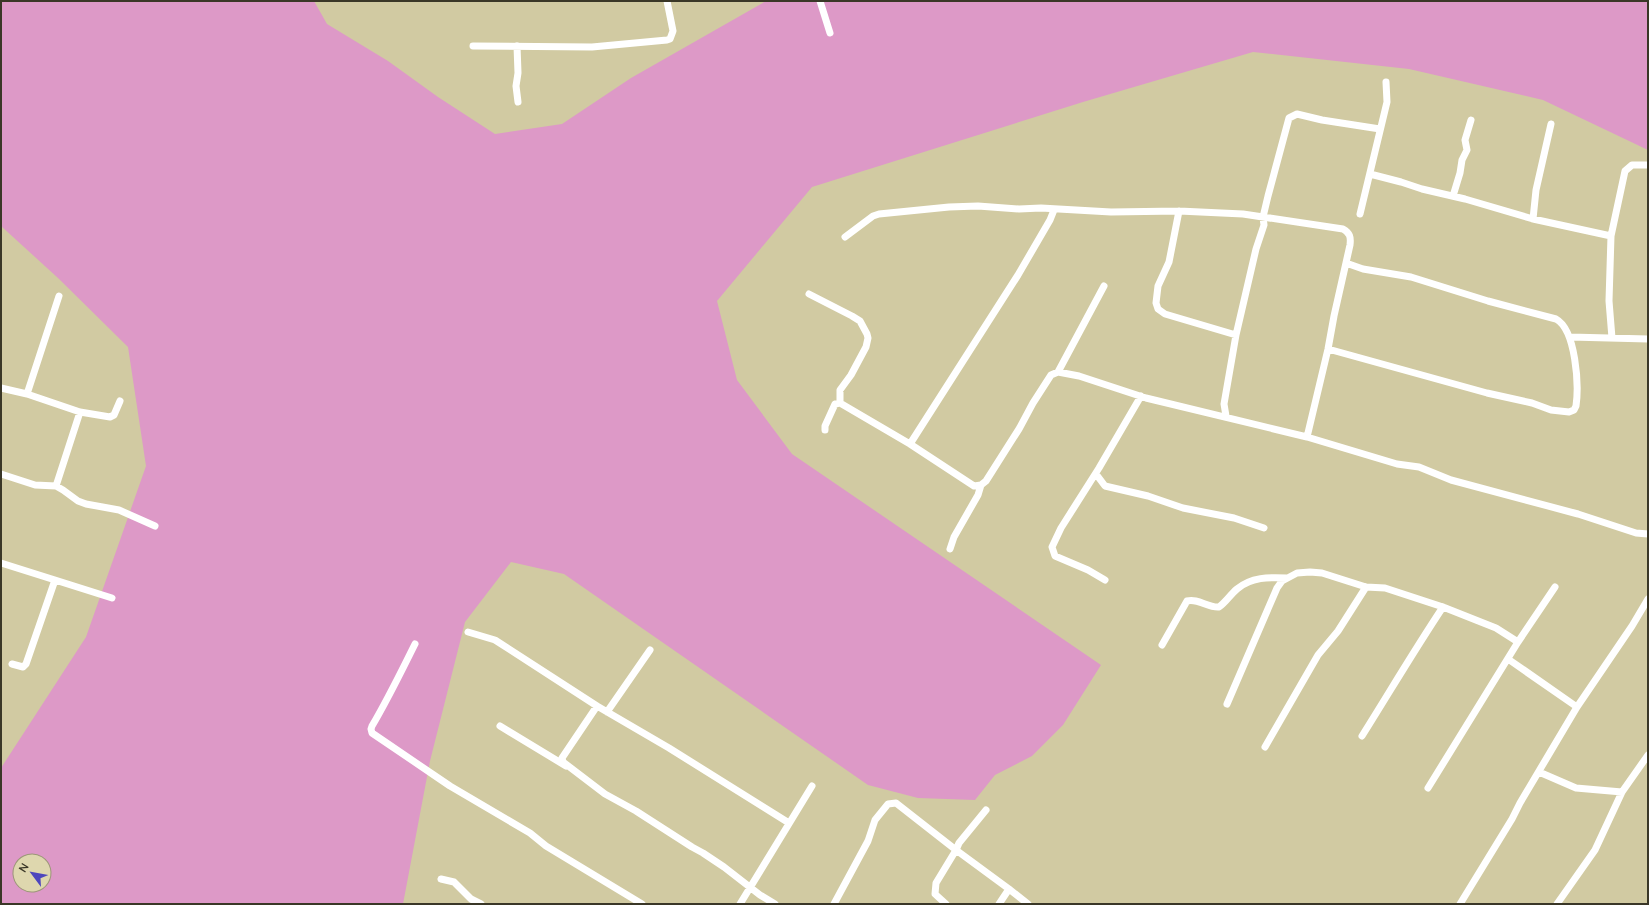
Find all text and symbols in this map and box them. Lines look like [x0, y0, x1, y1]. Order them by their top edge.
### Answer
north arrow [12, 853, 52, 893]
text: N [15, 860, 32, 875]

